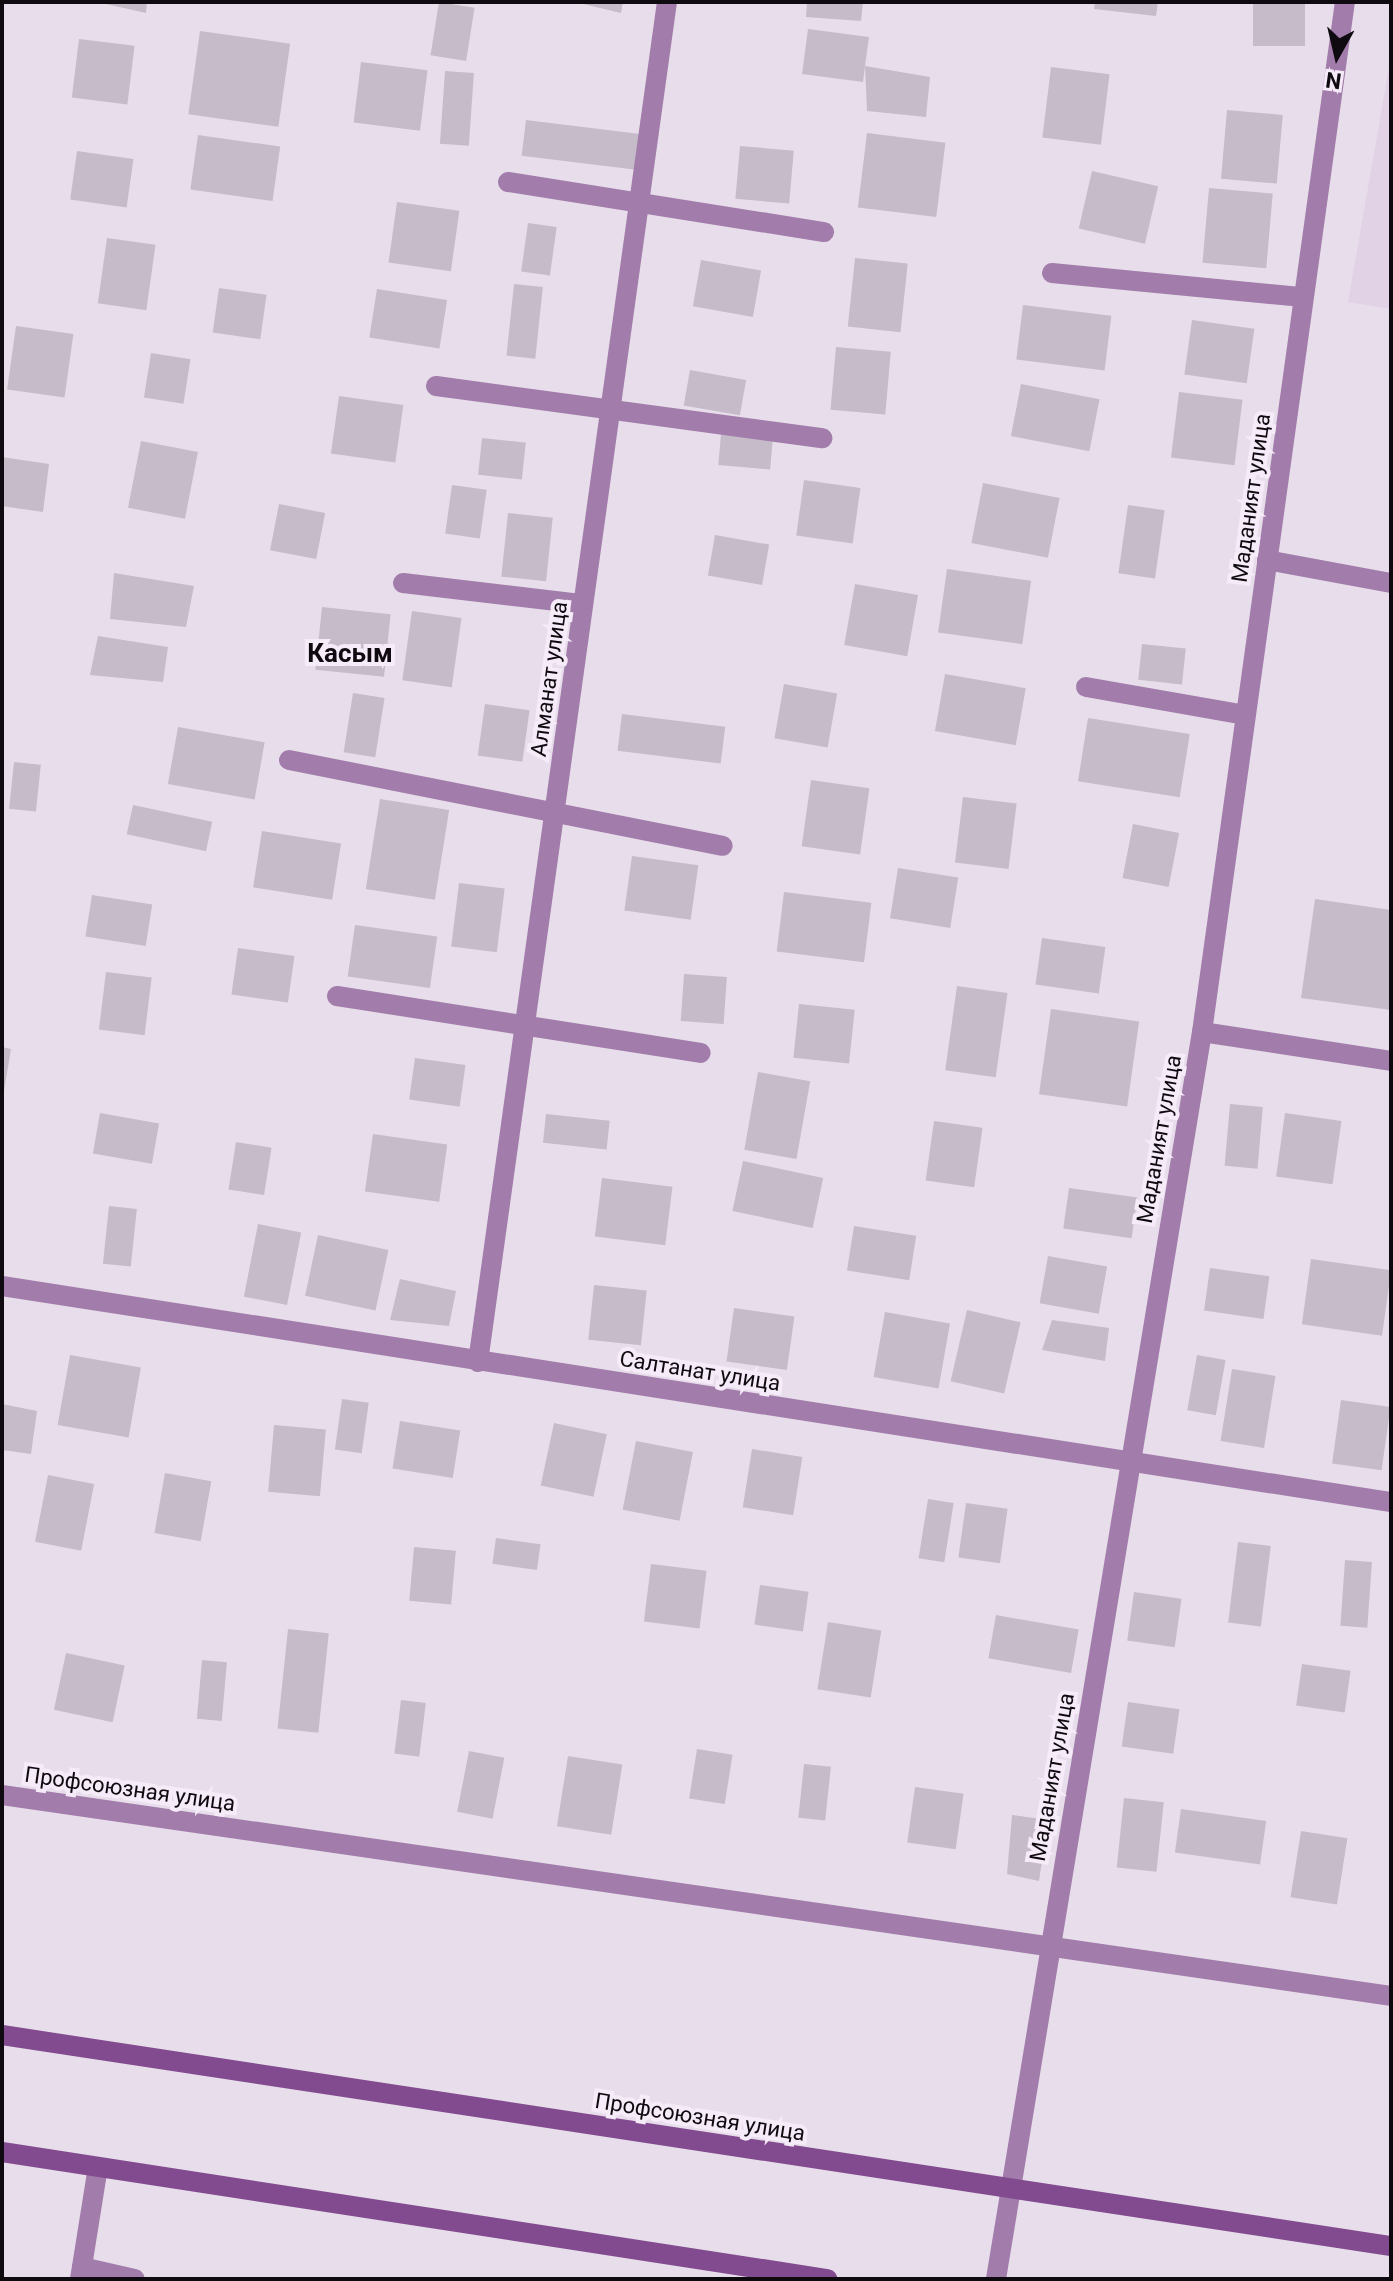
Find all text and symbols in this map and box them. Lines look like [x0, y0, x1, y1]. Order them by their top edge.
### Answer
north arrow [1297, 16, 1377, 96]
text: N [1324, 67, 1343, 94]
street label: Маданият улица [1226, 412, 1276, 584]
street label: Алманат улица [525, 600, 573, 758]
district label: Касым [307, 638, 393, 670]
street label: Маданият улица [1131, 1053, 1187, 1225]
street label: Салтанат улица [618, 1345, 782, 1397]
street label: Маданият улица [1024, 1691, 1080, 1863]
street label: Профсоюзная улица [23, 1761, 237, 1817]
street label: Профсоюзная улица [593, 2087, 807, 2147]

